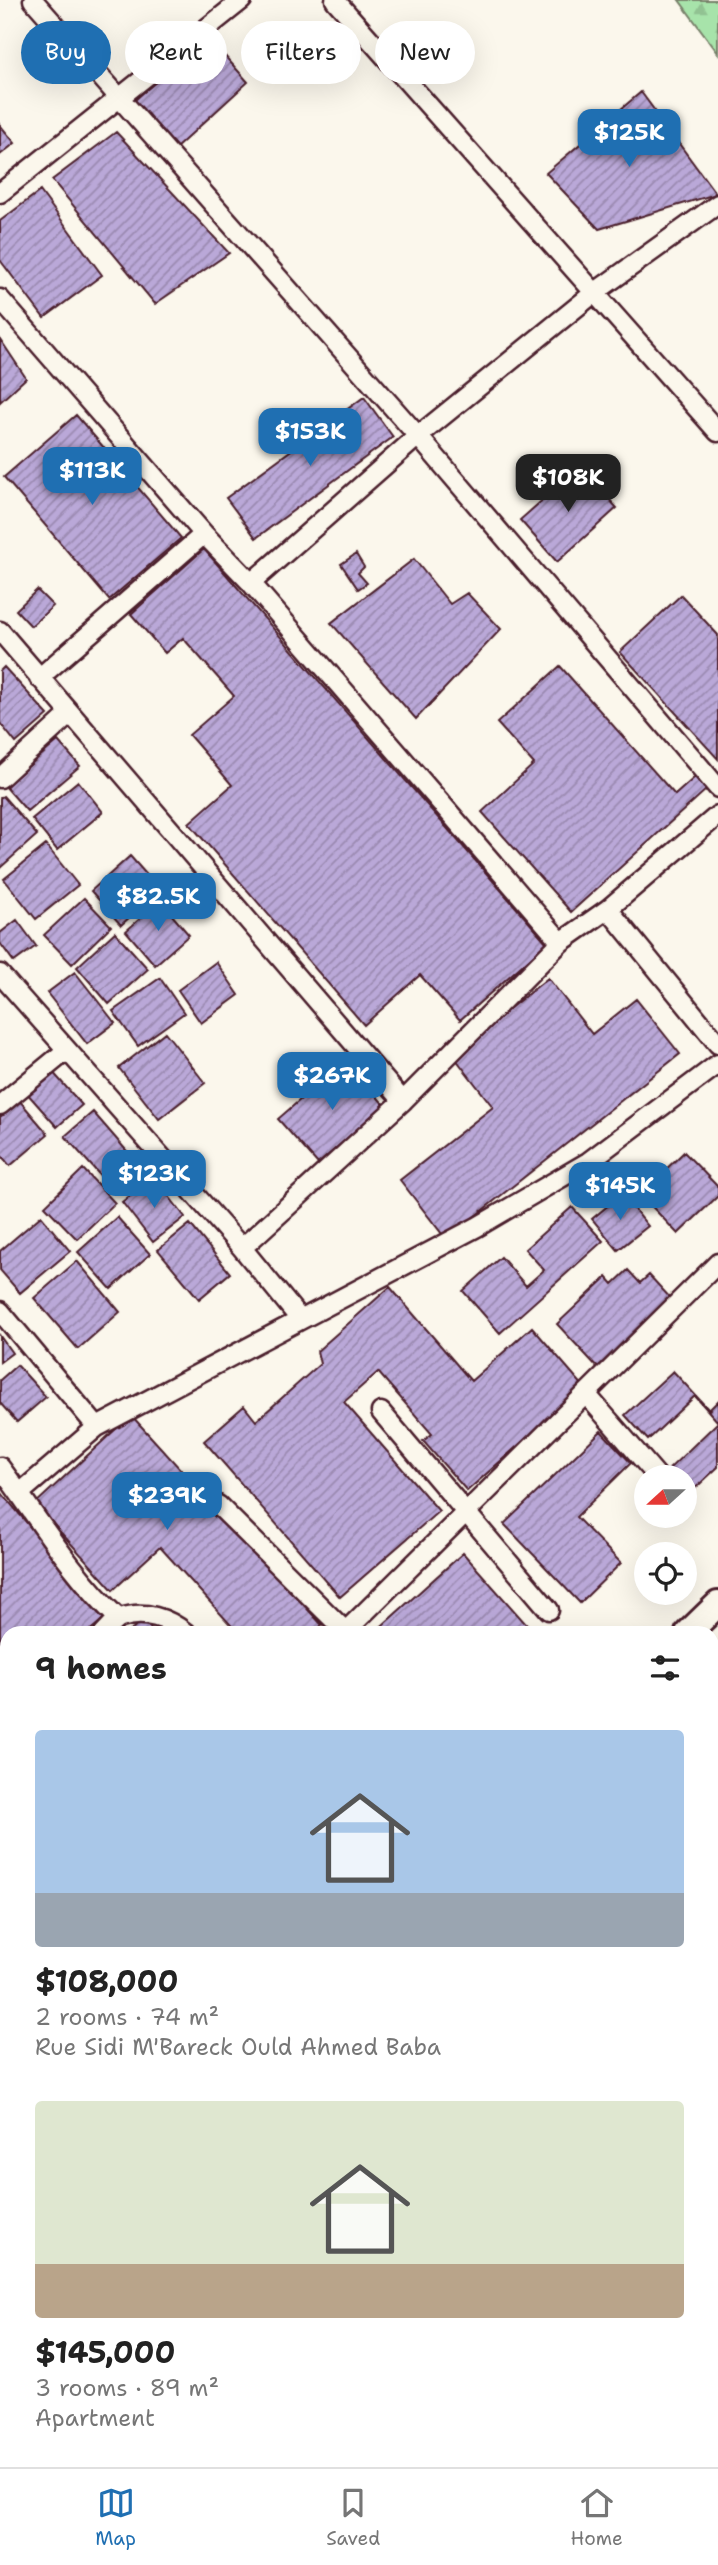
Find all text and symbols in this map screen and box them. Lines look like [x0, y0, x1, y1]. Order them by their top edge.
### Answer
chip: Buy [21, 21, 111, 84]
chip: Rent [125, 21, 227, 84]
chip: Filters [241, 21, 361, 84]
chip: New [375, 21, 475, 84]
pin: $125K [580, 110, 678, 169]
text: $125K [594, 117, 664, 147]
pin: $153K [261, 408, 359, 468]
text: $153K [274, 416, 346, 446]
pin: $113K [43, 448, 141, 507]
pin: $108K [519, 454, 617, 514]
text: $113K [59, 455, 125, 485]
text: $108K [532, 462, 604, 492]
pin: $82.5K [101, 874, 215, 933]
text: $82.5K [116, 881, 200, 911]
pin: $267K [283, 1052, 381, 1112]
text: $267K [293, 1060, 371, 1090]
pin: $123K [105, 1150, 203, 1210]
text: $123K [118, 1158, 190, 1188]
pin: $145K [571, 1162, 669, 1222]
text: $145K [585, 1170, 655, 1200]
north arrow [634, 1465, 696, 1528]
map controls [634, 1465, 697, 1605]
pin: $239K [118, 1472, 216, 1532]
text: $239K [128, 1480, 206, 1510]
button: locate [634, 1542, 697, 1605]
text: 9 homes [35, 1648, 167, 1689]
icon: filters [646, 1649, 684, 1687]
icon: home [297, 1775, 423, 1901]
text: $108,000 [35, 1961, 179, 2002]
text: 2 rooms · 74 m² [35, 2002, 219, 2032]
text: Rue Sidi M'Bareck Ould Ahmed Baba [35, 2032, 441, 2062]
icon: home [297, 2146, 423, 2272]
text: $145,000 [35, 2332, 176, 2373]
text: 3 rooms · 89 m² [35, 2373, 219, 2403]
text: Apartment [35, 2403, 155, 2433]
tab: Map [95, 2484, 136, 2551]
tab: Saved [326, 2484, 380, 2551]
tab: Home [571, 2484, 623, 2551]

